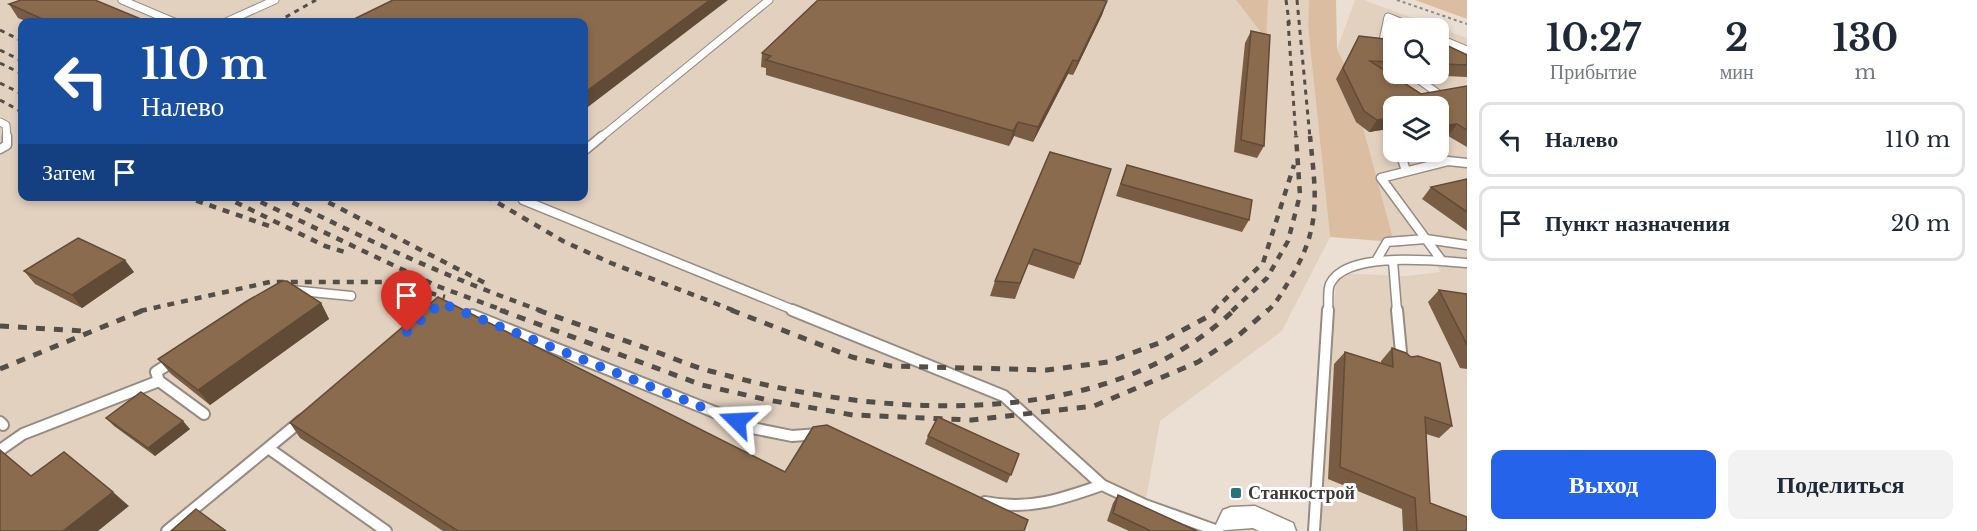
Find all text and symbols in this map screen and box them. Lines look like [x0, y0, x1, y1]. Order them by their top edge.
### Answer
text: 10:27 [1546, 16, 1641, 61]
text: 2 [1725, 16, 1748, 61]
text: 130 [1832, 16, 1898, 61]
map controls [1383, 18, 1449, 162]
button: search [1383, 18, 1449, 84]
text: 110 m [141, 38, 267, 90]
icon: left [42, 42, 120, 120]
text: Прибытие [1550, 60, 1637, 84]
text: мин [1720, 60, 1754, 84]
text: m [1855, 60, 1876, 84]
text: Налево [141, 90, 224, 123]
button: layers [1383, 96, 1449, 162]
icon: left [1494, 123, 1527, 156]
text: Налево [1545, 126, 1618, 153]
text: 110 m [1885, 126, 1950, 153]
icon: arrive [108, 156, 141, 189]
text: Затем [42, 159, 96, 186]
icon: arrive [1494, 207, 1527, 240]
text: Пункт назначения [1545, 210, 1730, 237]
text: 20 m [1891, 210, 1950, 237]
pin [381, 270, 432, 332]
icon: arrive [390, 279, 423, 312]
position arrow [705, 389, 769, 453]
button: Выход [1491, 450, 1716, 519]
button: Поделиться [1728, 450, 1953, 519]
place label: Станкострой [1248, 482, 1355, 504]
marker: Станкострой [1229, 486, 1243, 500]

